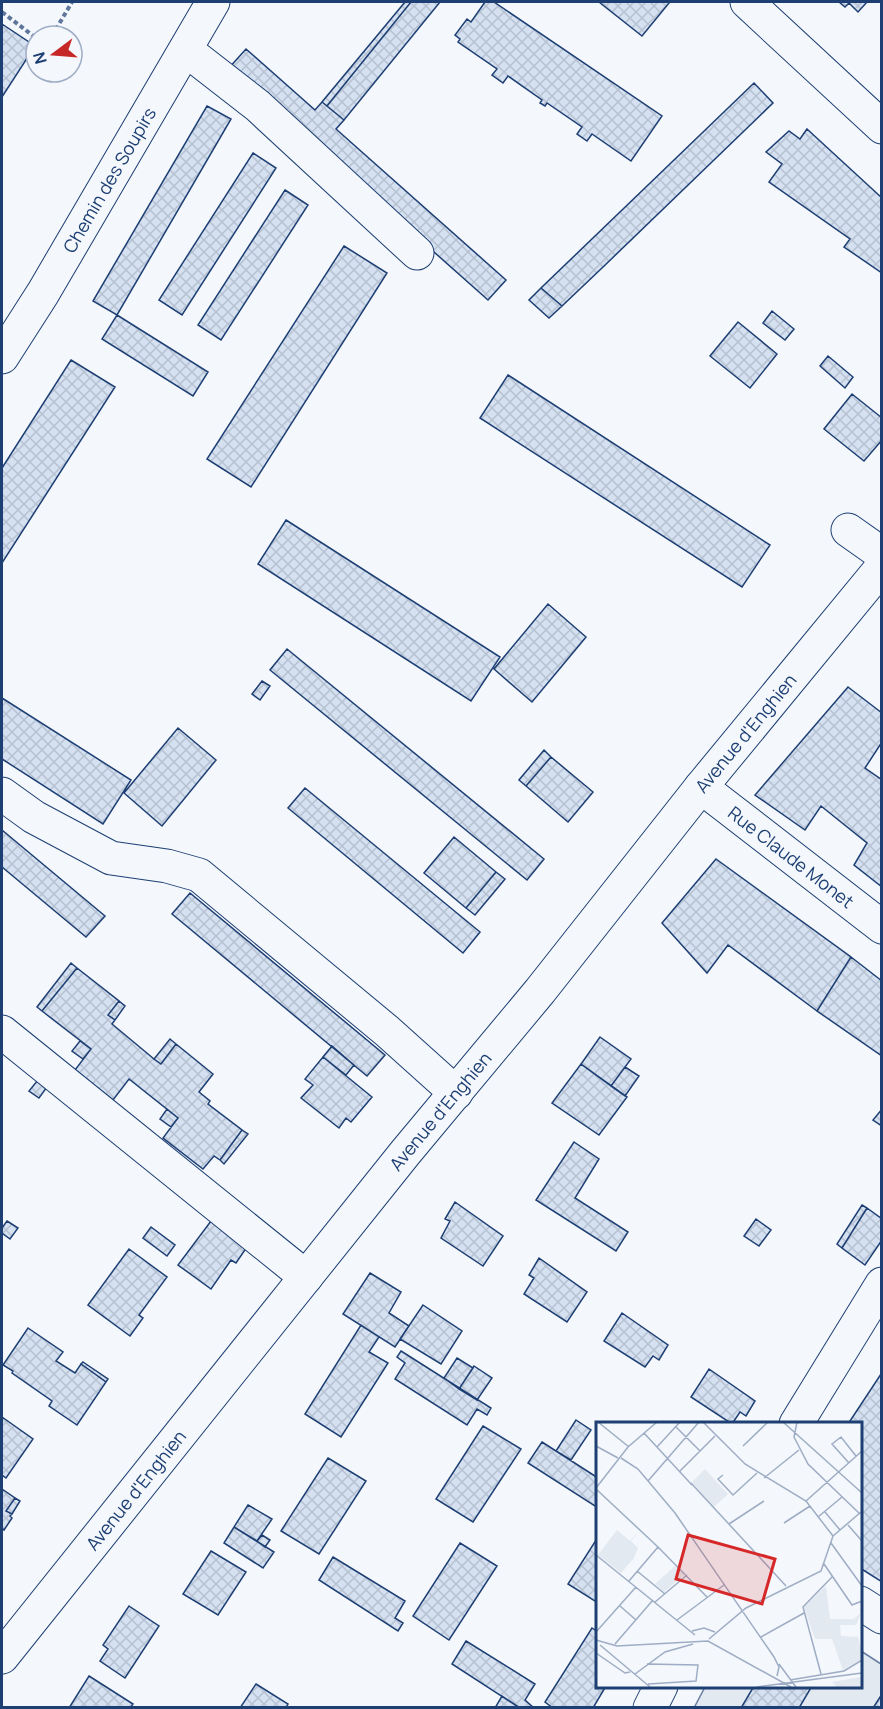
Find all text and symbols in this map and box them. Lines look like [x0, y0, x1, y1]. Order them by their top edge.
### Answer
north arrow [24, 24, 84, 84]
text: N [27, 50, 52, 67]
street label: Chemin des Soupirs [57, 103, 161, 257]
street label: Avenue d'Enghien [689, 668, 801, 797]
street label: Rue Claude Monet [723, 800, 859, 913]
street label: Avenue d'Enghien [384, 1047, 496, 1175]
inset map [596, 1422, 862, 1688]
street label: Avenue d'Enghien [80, 1425, 191, 1555]

